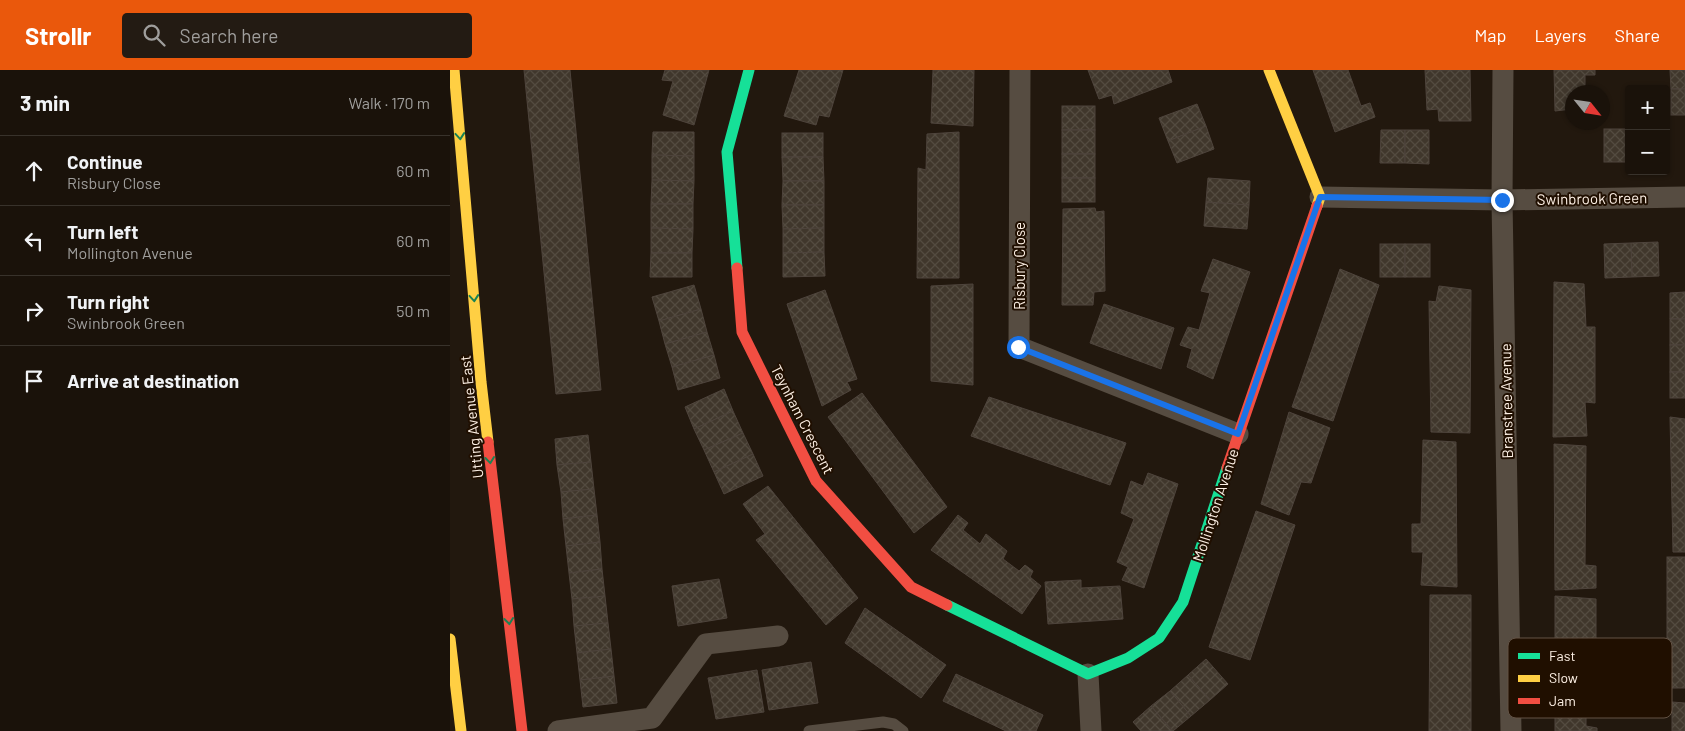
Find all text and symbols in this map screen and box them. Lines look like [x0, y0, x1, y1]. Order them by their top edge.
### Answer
search box [122, 13, 472, 58]
text: Strollr [25, 21, 92, 50]
icon: search [140, 21, 168, 49]
text: Search here [180, 24, 278, 47]
text: Map [1474, 24, 1506, 46]
text: Layers [1534, 24, 1587, 46]
text: Share [1615, 24, 1660, 46]
north arrow [1565, 85, 1610, 130]
map controls [1625, 85, 1670, 175]
button: + [1625, 85, 1670, 130]
text: 3 min [20, 90, 70, 115]
text: Walk · 170 m [348, 93, 430, 112]
button: − [1625, 130, 1670, 175]
one-way arrow [454, 132, 465, 140]
text: Continue [67, 150, 143, 173]
icon: ahead [20, 157, 48, 185]
text: 60 m [396, 161, 430, 180]
text: Risbury Close [67, 173, 161, 192]
street label: Swinbrook Green [1537, 188, 1647, 208]
route end [1491, 189, 1514, 212]
text: Turn left [67, 220, 138, 243]
street label: Risbury Close [1010, 222, 1028, 310]
icon: left [20, 227, 48, 255]
text: 60 m [396, 231, 430, 250]
text: Mollington Avenue [67, 243, 193, 262]
text: Turn right [67, 290, 149, 313]
one-way arrow [468, 294, 479, 302]
icon: right [20, 297, 48, 325]
text: 50 m [396, 301, 430, 320]
text: Swinbrook Green [67, 313, 185, 332]
route start [1007, 336, 1030, 359]
street label: Branstree Avenue [1496, 343, 1516, 459]
street label: Utting Avenue East [456, 355, 486, 479]
street label: Teynham Crescent [768, 361, 838, 477]
icon: arrive [20, 367, 48, 395]
text: Arrive at destination [67, 369, 239, 392]
street label: Mollington Avenue [1188, 446, 1242, 564]
one-way arrow [484, 456, 495, 464]
one-way arrow [503, 617, 514, 625]
legend [1508, 638, 1672, 718]
text: Fast [1549, 647, 1575, 664]
text: Slow [1549, 669, 1578, 686]
text: Jam [1549, 692, 1576, 709]

